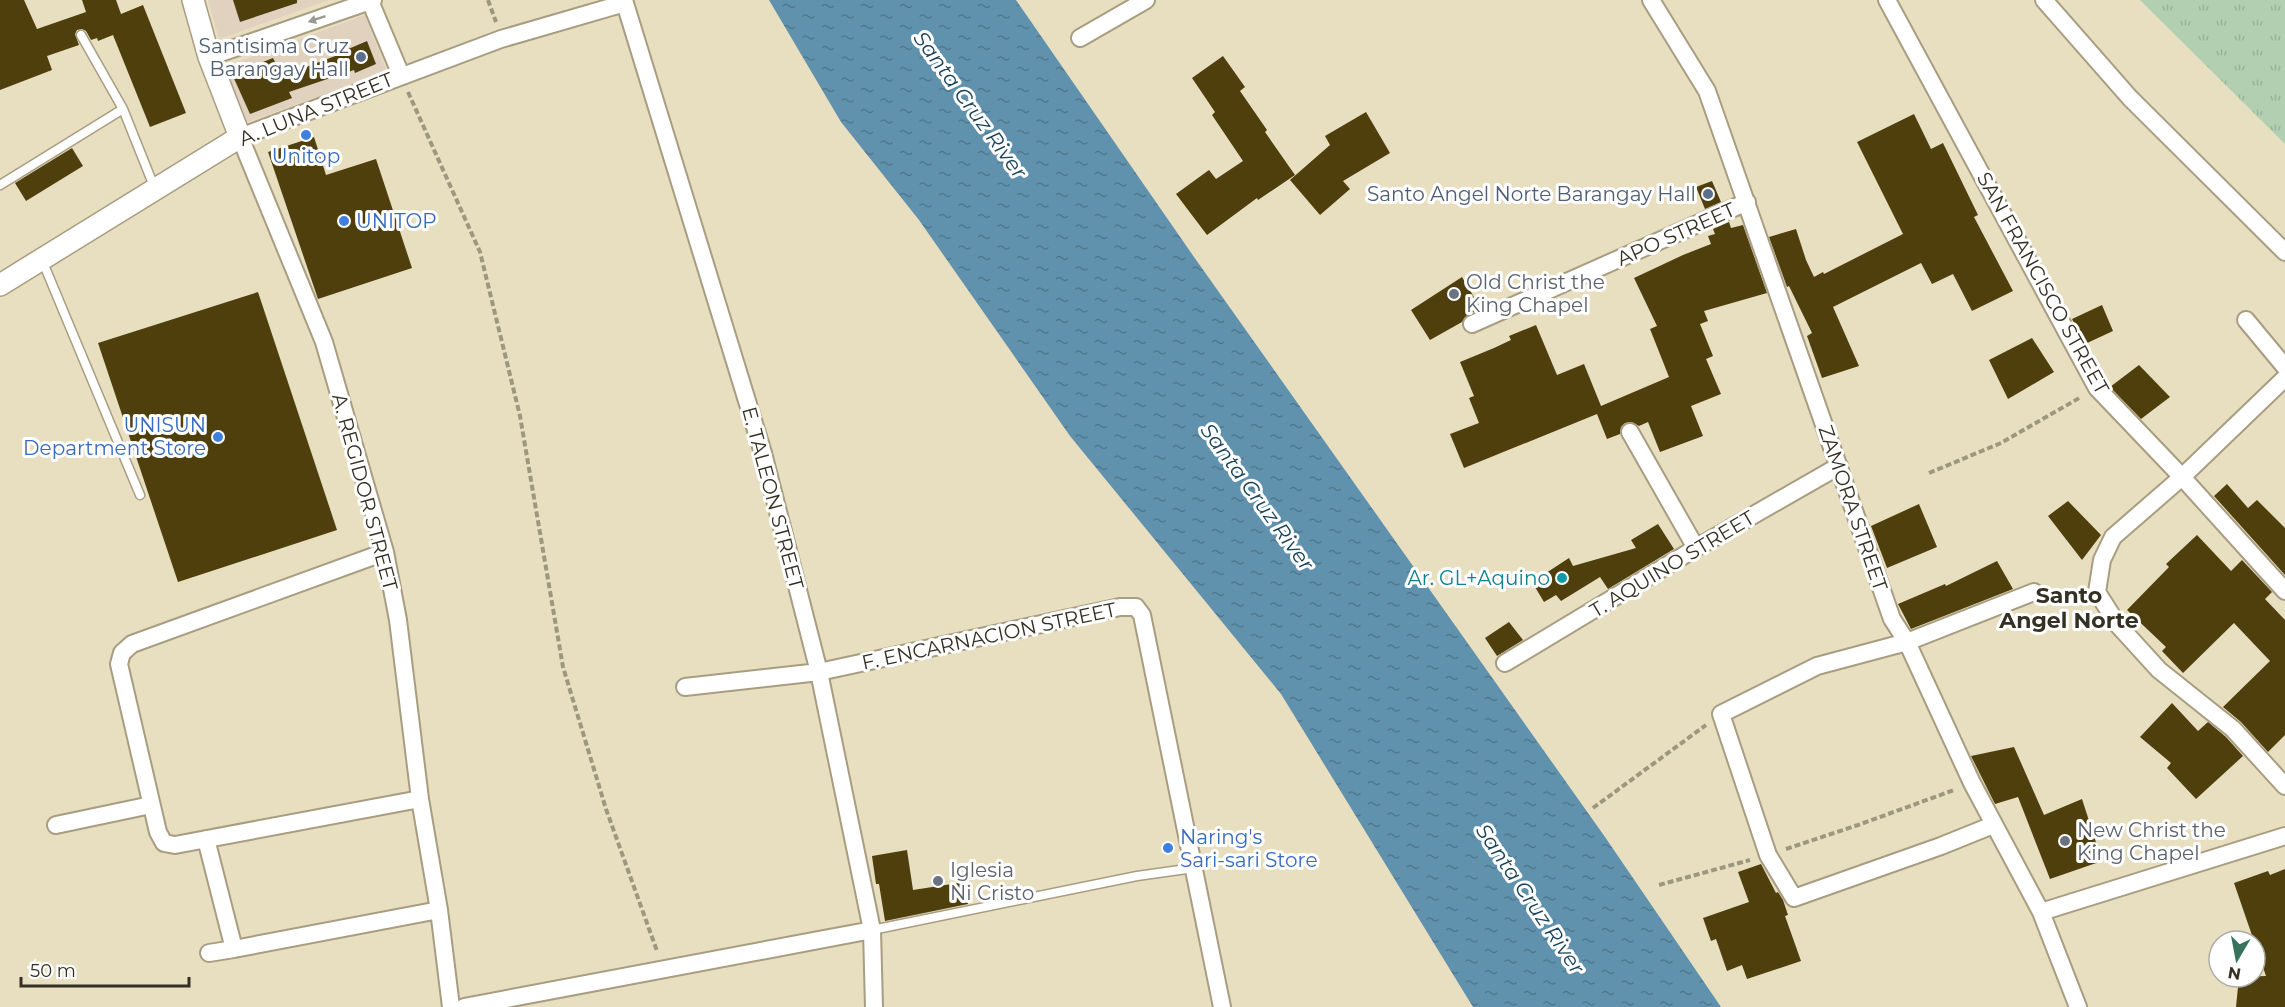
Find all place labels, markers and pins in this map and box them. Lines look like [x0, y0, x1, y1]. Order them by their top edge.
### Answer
place label: Santisima Cruz Barangay Hall [199, 34, 349, 81]
marker: Santisima Cruz Barangay Hall [354, 50, 368, 64]
marker: Unitop [299, 128, 313, 142]
place label: Unitop [272, 144, 340, 168]
place label: Santo Angel Norte Barangay Hall [1367, 182, 1696, 206]
marker: Santo Angel Norte Barangay Hall [1701, 187, 1715, 201]
place label: UNITOP [356, 209, 437, 233]
marker: UNITOP [337, 214, 351, 228]
place label: Old Christ the King Chapel [1466, 270, 1605, 317]
marker: Old Christ the King Chapel [1447, 287, 1461, 301]
place label: UNISUN Department Store [23, 413, 206, 460]
marker: UNISUN Department Store [211, 430, 225, 444]
place label: Ar. GL+Aquino [1407, 566, 1550, 590]
marker: Ar. GL+Aquino [1555, 571, 1569, 585]
place label: New Christ the King Chapel [2077, 818, 2226, 865]
place label: Naring's Sari-sari Store [1180, 825, 1317, 872]
marker: New Christ the King Chapel [2058, 834, 2072, 848]
marker: Naring's Sari-sari Store [1161, 841, 1175, 855]
place label: Iglesia Ni Cristo [950, 858, 1034, 905]
marker: Iglesia Ni Cristo [931, 874, 945, 888]

